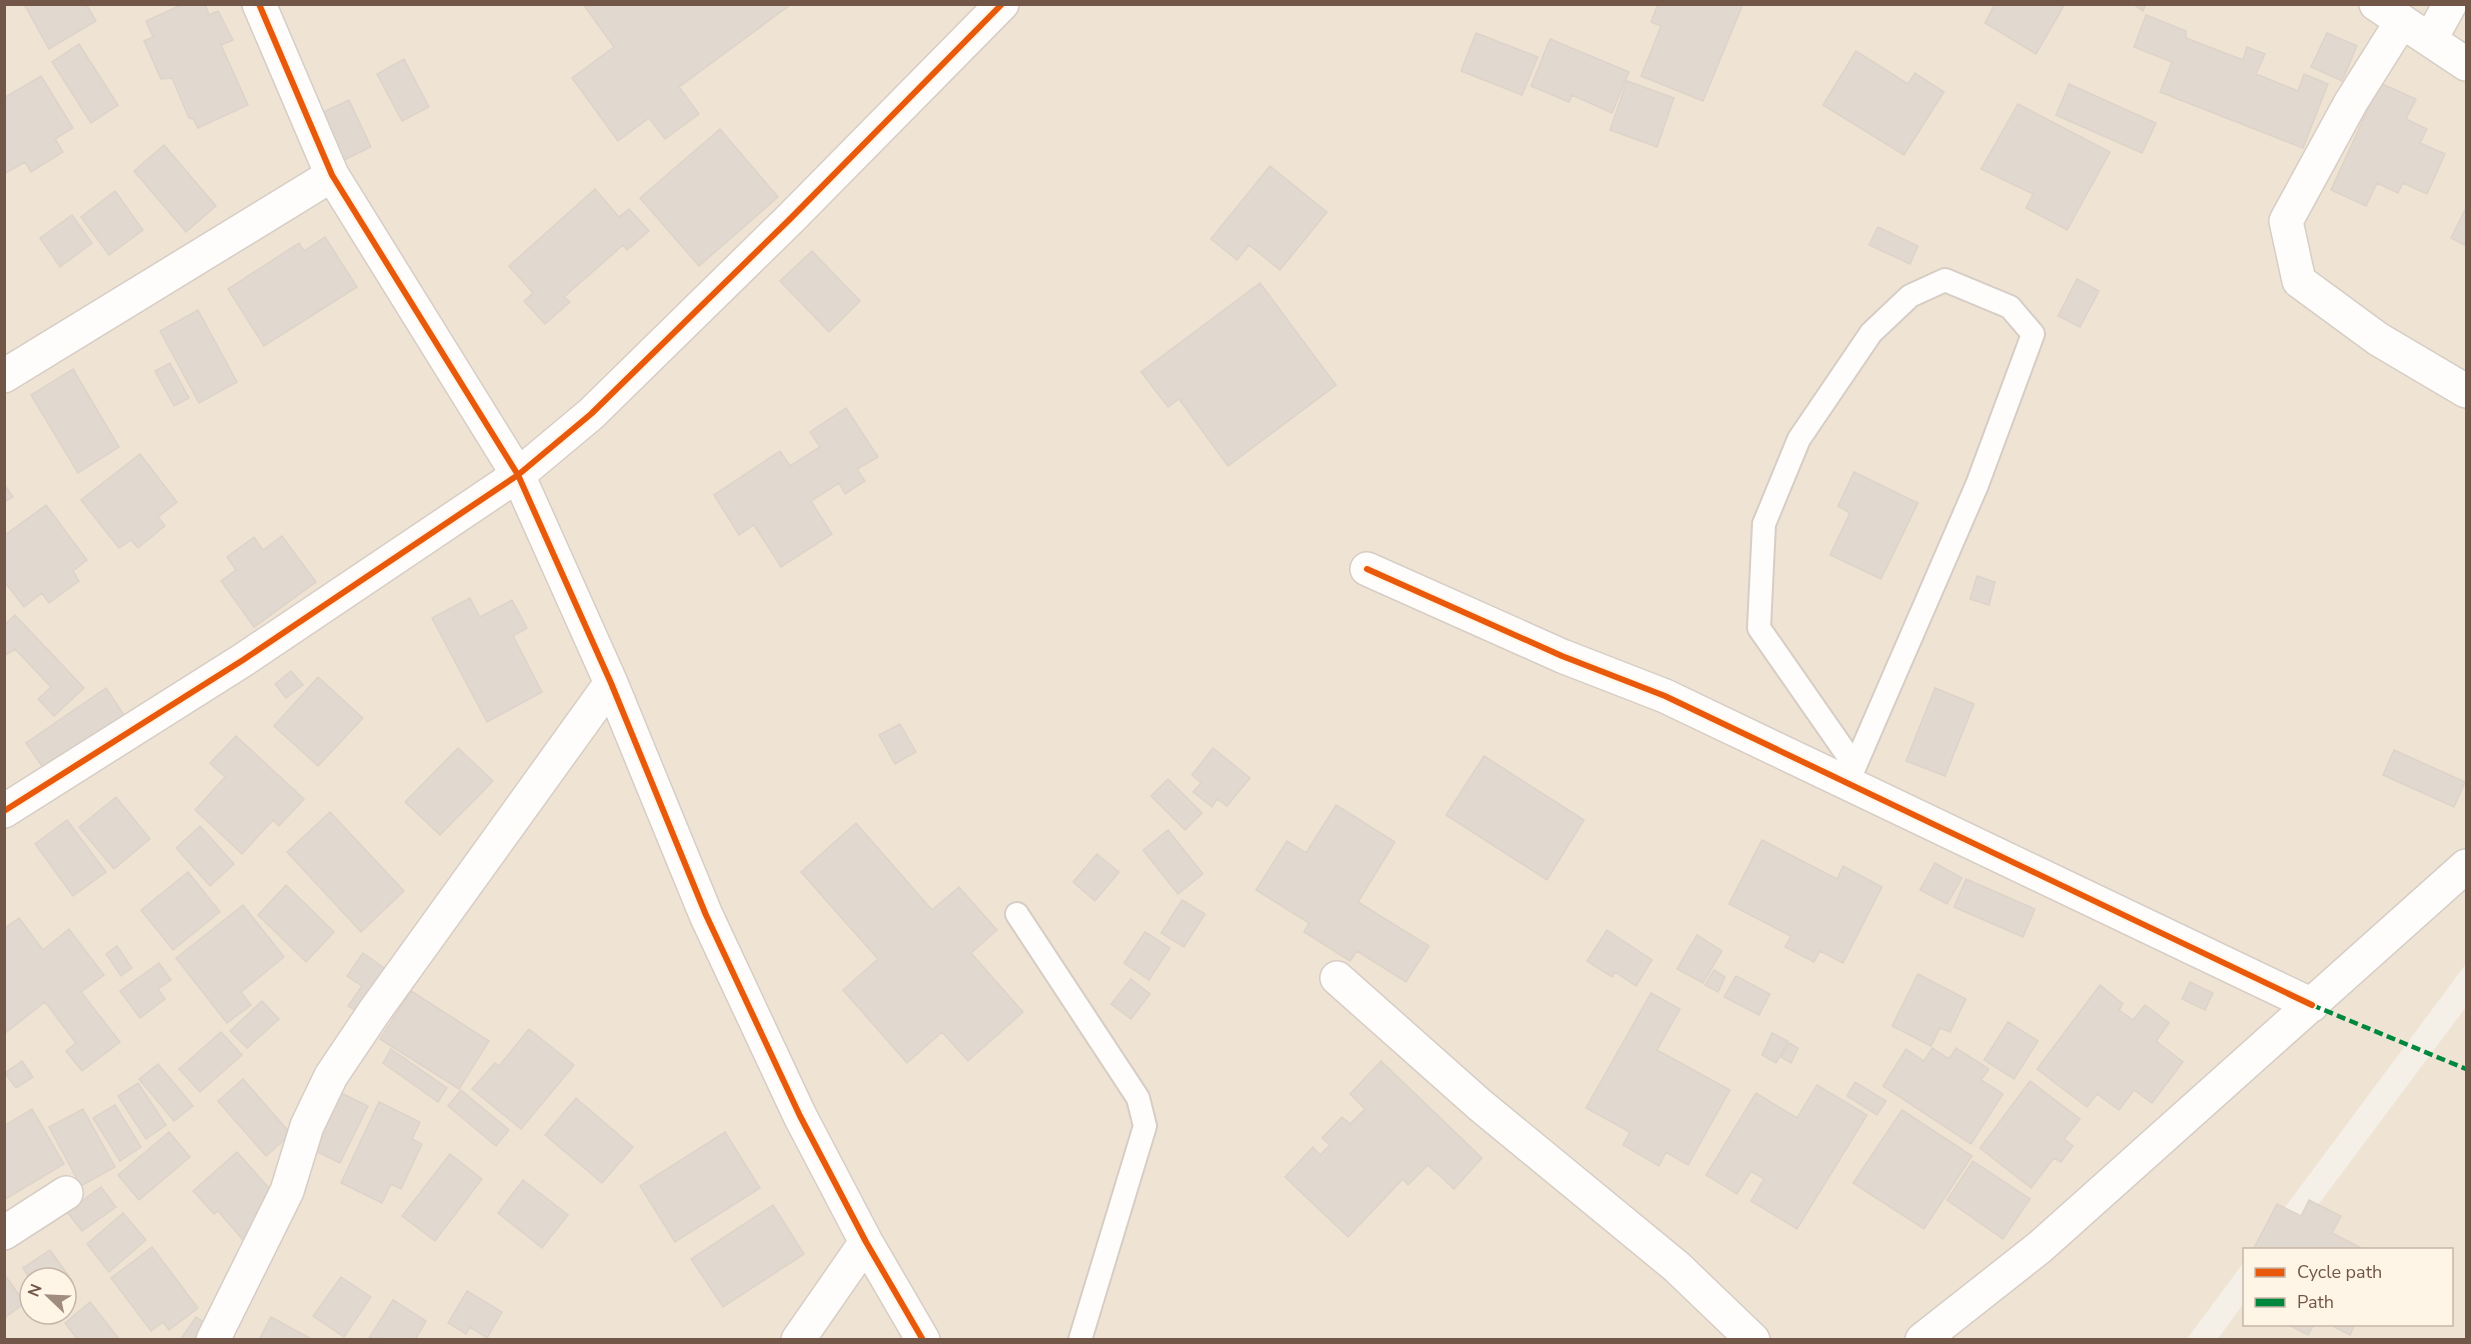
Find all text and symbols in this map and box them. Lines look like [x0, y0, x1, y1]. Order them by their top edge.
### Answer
legend [2243, 1248, 2453, 1326]
text: Cycle path [2297, 1260, 2382, 1284]
north arrow [18, 1266, 78, 1326]
text: N [23, 1281, 48, 1300]
text: Path [2297, 1290, 2334, 1314]

